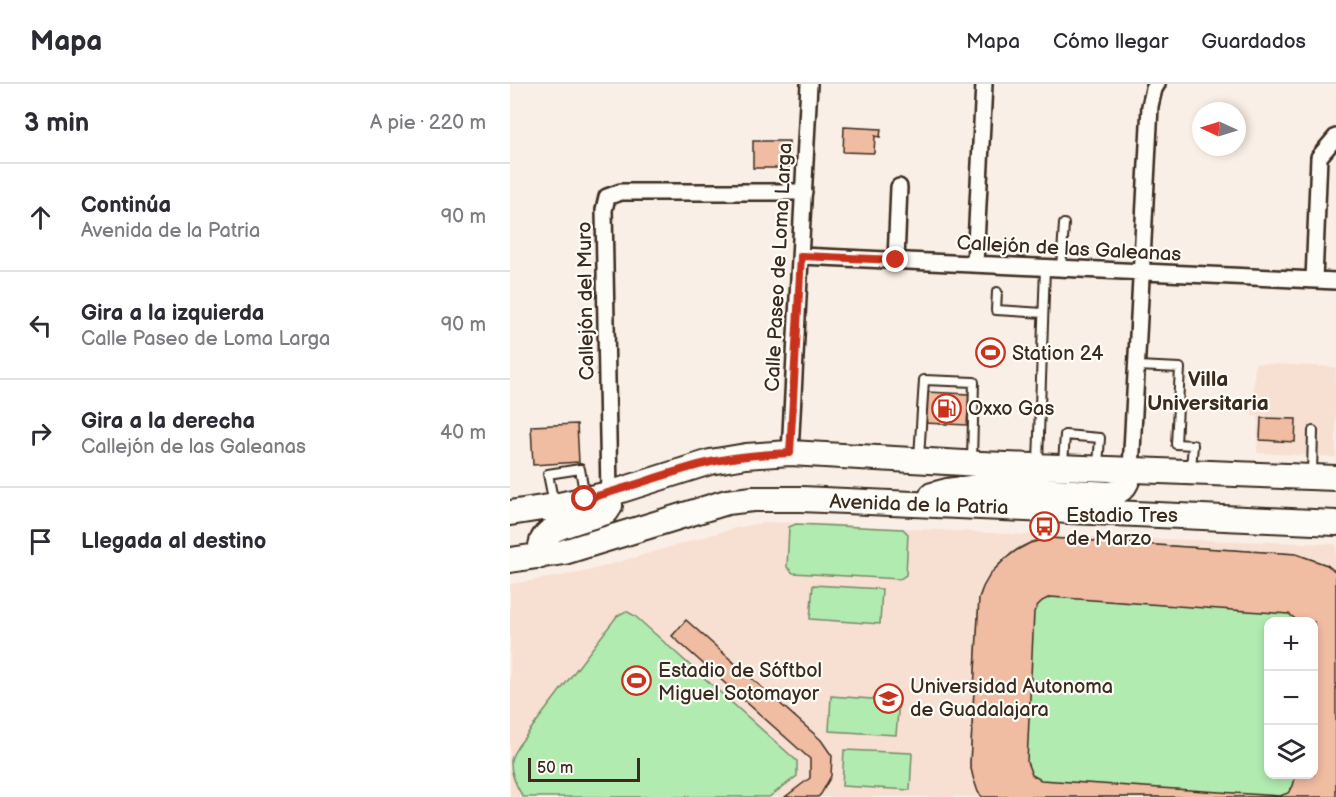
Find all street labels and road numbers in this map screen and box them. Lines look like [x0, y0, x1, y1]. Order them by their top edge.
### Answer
street label: Calle Paseo de Loma Larga [760, 142, 798, 392]
street label: Callejón del Muro [573, 221, 599, 381]
street label: Callejón de las Galeanas [956, 231, 1182, 267]
street label: Avenida de la Patria [829, 490, 1009, 520]

